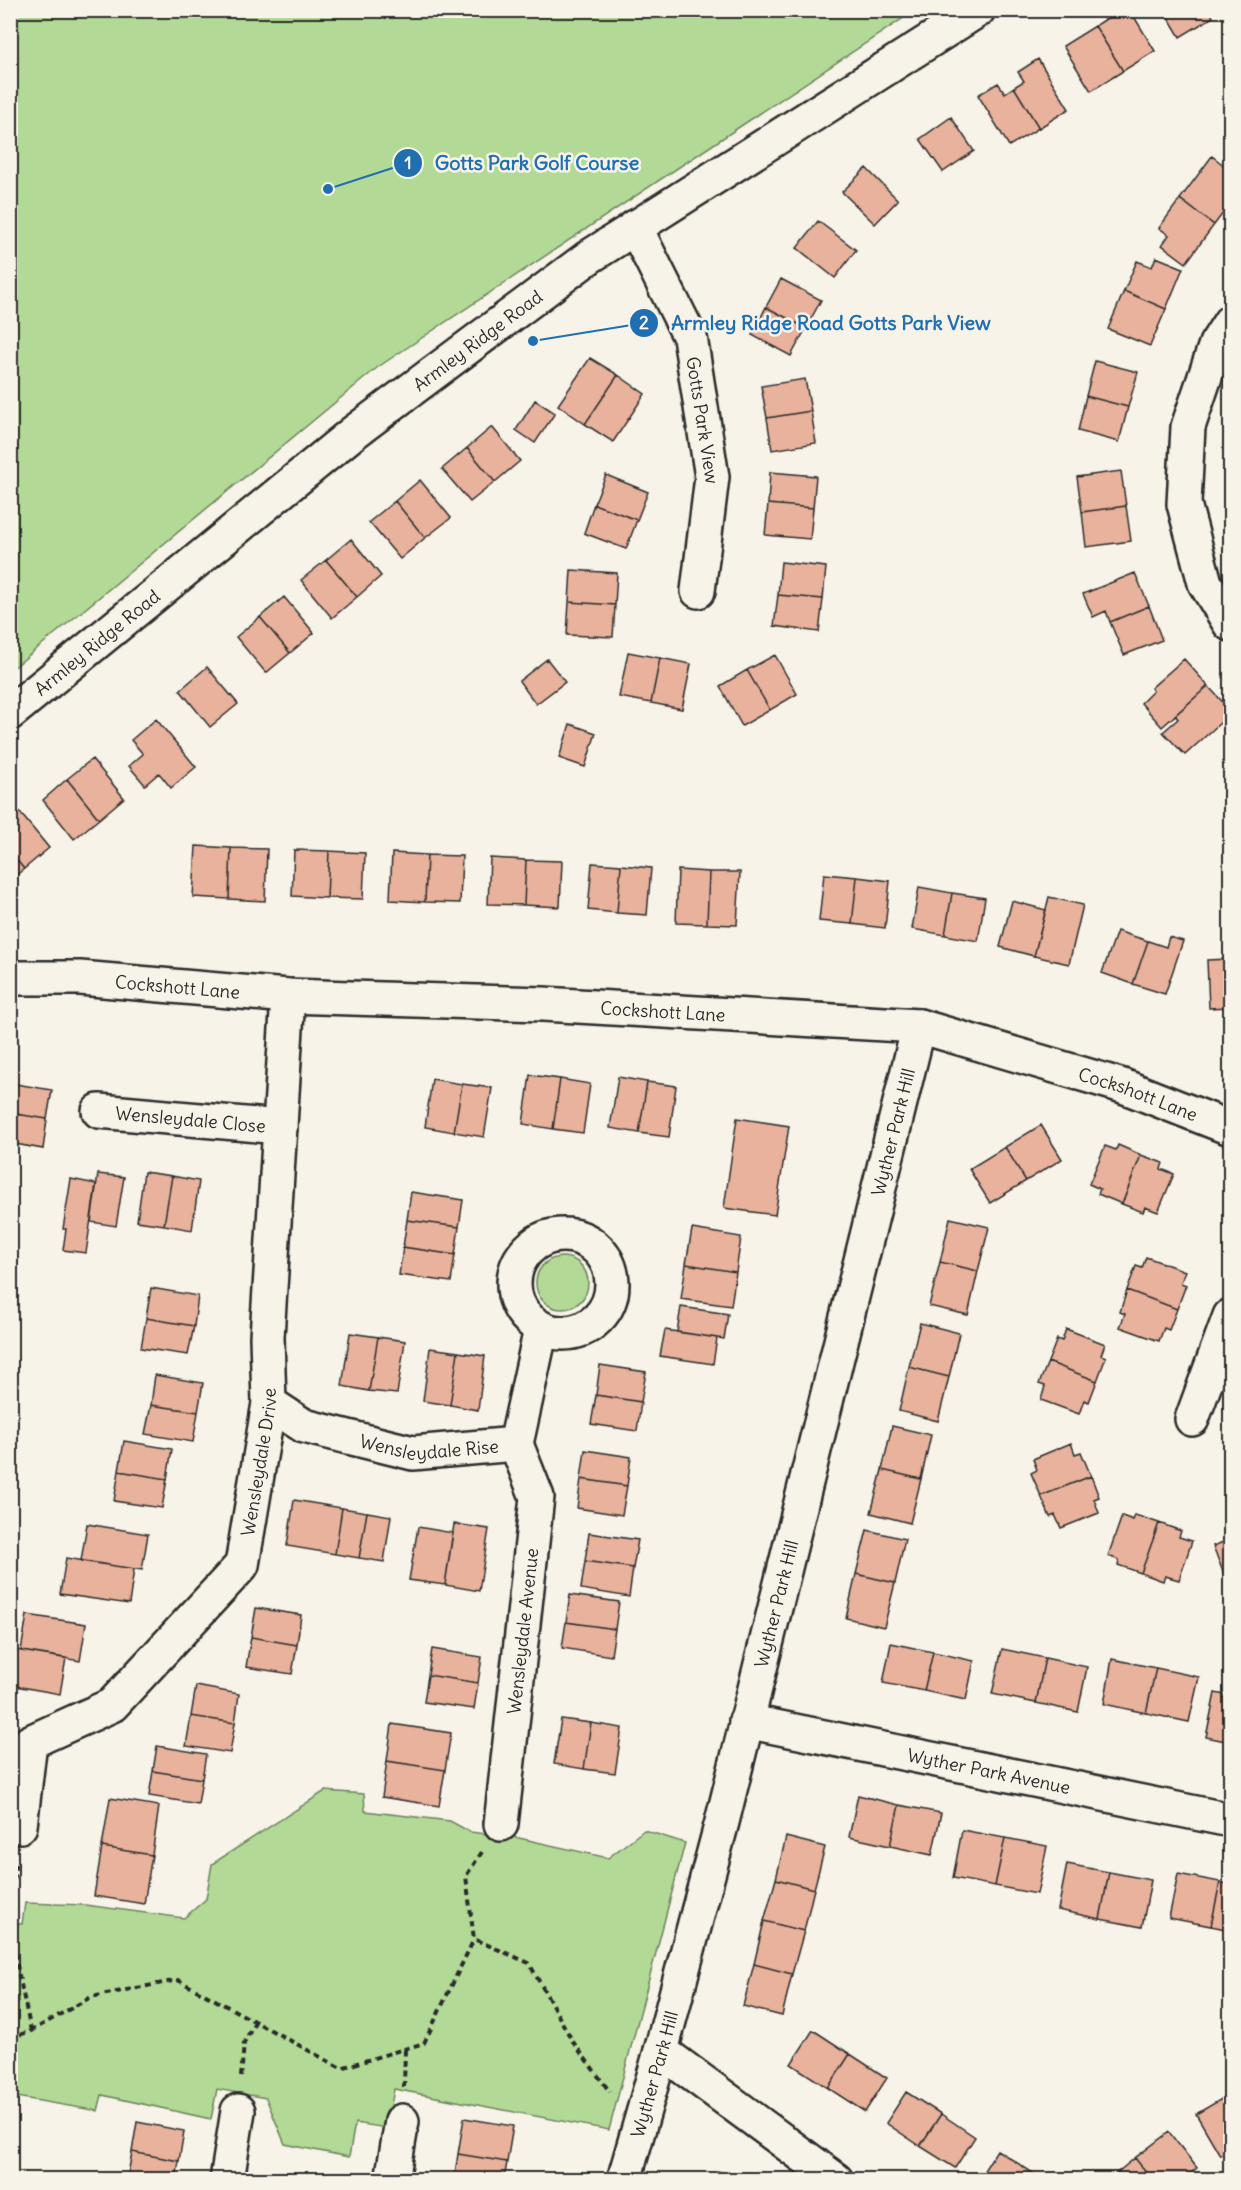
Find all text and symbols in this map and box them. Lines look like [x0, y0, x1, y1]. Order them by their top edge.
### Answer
callout: Gotts Park Golf Course [393, 144, 651, 182]
text: Gotts Park Golf Course [435, 150, 639, 175]
text: 1 [404, 151, 412, 174]
street label: Armley Ridge Road [408, 284, 547, 396]
callout: Armley Ridge Road Gotts Park View [629, 304, 1002, 342]
text: Armley Ridge Road Gotts Park View [671, 310, 991, 335]
text: 2 [639, 311, 649, 334]
street label: Gotts Park View [682, 355, 724, 485]
street label: Armley Ridge Road [29, 584, 165, 700]
street label: Cockshott Lane [114, 970, 241, 1003]
street label: Cockshott Lane [600, 996, 726, 1026]
street label: Cockshott Lane [1076, 1062, 1201, 1126]
street label: Wyther Park Hill [866, 1066, 920, 1198]
street label: Wensleydale Close [114, 1101, 267, 1137]
street label: Wensleydale Drive [236, 1388, 281, 1538]
street label: Wensleydale Rise [357, 1429, 500, 1465]
street label: Wyther Park Hill [749, 1538, 803, 1670]
street label: Wensleydale Avenue [502, 1547, 543, 1716]
street label: Wyther Park Avenue [905, 1743, 1073, 1799]
street label: Wyther Park Hill [625, 2008, 683, 2140]

